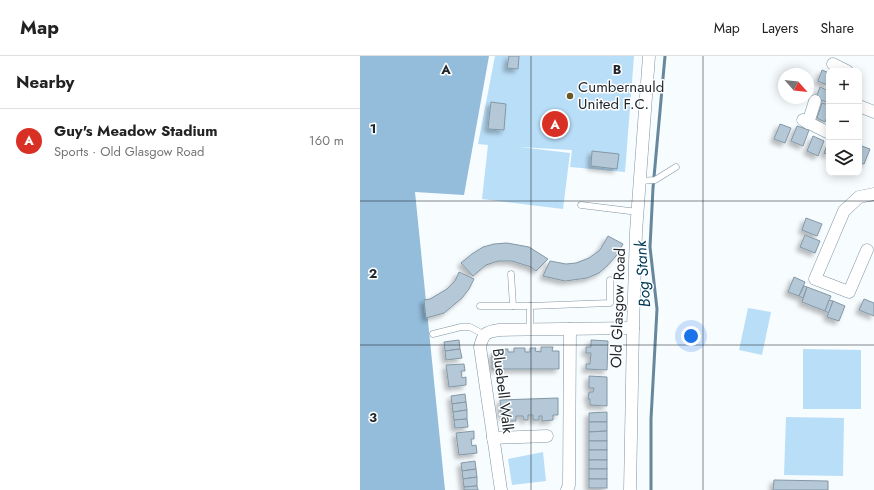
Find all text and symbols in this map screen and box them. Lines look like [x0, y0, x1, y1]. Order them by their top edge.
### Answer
text: Map [20, 14, 59, 41]
text: Map [714, 18, 740, 38]
text: Layers [762, 18, 798, 38]
text: Share [820, 18, 854, 38]
text: A [440, 60, 451, 79]
text: B [613, 60, 622, 79]
north arrow [778, 68, 814, 104]
map controls [826, 68, 862, 176]
button: + [826, 68, 862, 104]
text: Nearby [16, 70, 74, 94]
place label: Cumbernauld United F.C. [578, 76, 664, 115]
marker: Cumbernauld United F.C. [565, 91, 575, 101]
button: − [826, 104, 862, 140]
pin: A [542, 109, 568, 139]
text: 1 [370, 119, 376, 138]
text: Guy's Meadow Stadium [54, 120, 218, 142]
text: A [24, 131, 34, 150]
text: 160 m [309, 131, 344, 150]
button: layers [826, 140, 862, 176]
text: Sports · Old Glasgow Road [54, 142, 204, 161]
water label: Bog Stank [629, 239, 656, 308]
street label: Old Glasgow Road [605, 248, 631, 368]
text: 2 [369, 264, 377, 283]
your location [681, 326, 701, 346]
street label: Bluebell Walk [487, 347, 519, 435]
text: 3 [369, 408, 377, 427]

